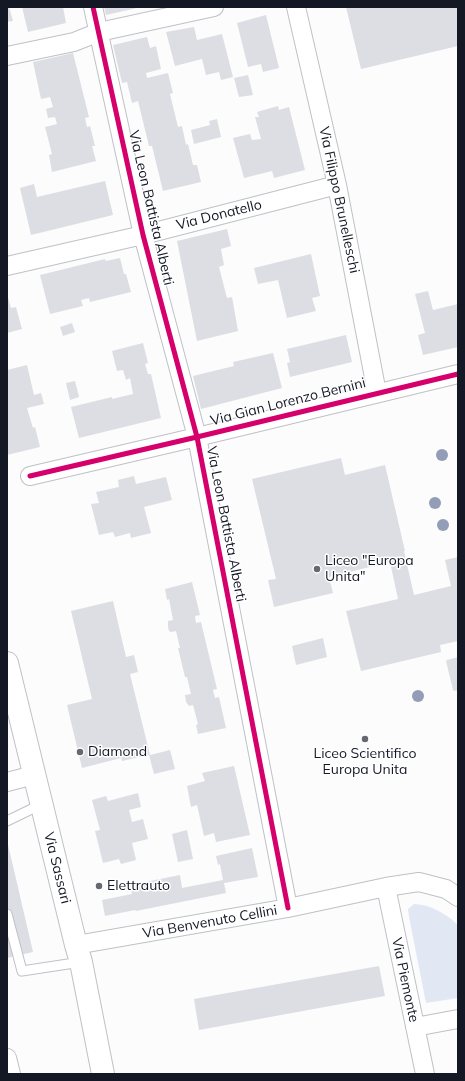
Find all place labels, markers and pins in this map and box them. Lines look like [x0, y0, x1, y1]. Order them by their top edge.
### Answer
place label: Liceo "Europa Unita" [325, 553, 414, 586]
marker: Liceo "Europa Unita" [312, 564, 322, 574]
marker: Liceo Scientifico Europa Unita [360, 734, 370, 744]
place label: Diamond [88, 744, 147, 760]
place label: Liceo Scientifico Europa Unita [314, 746, 416, 778]
marker: Diamond [75, 747, 85, 757]
place label: Elettrauto [107, 878, 170, 894]
marker: Elettrauto [94, 881, 104, 891]

